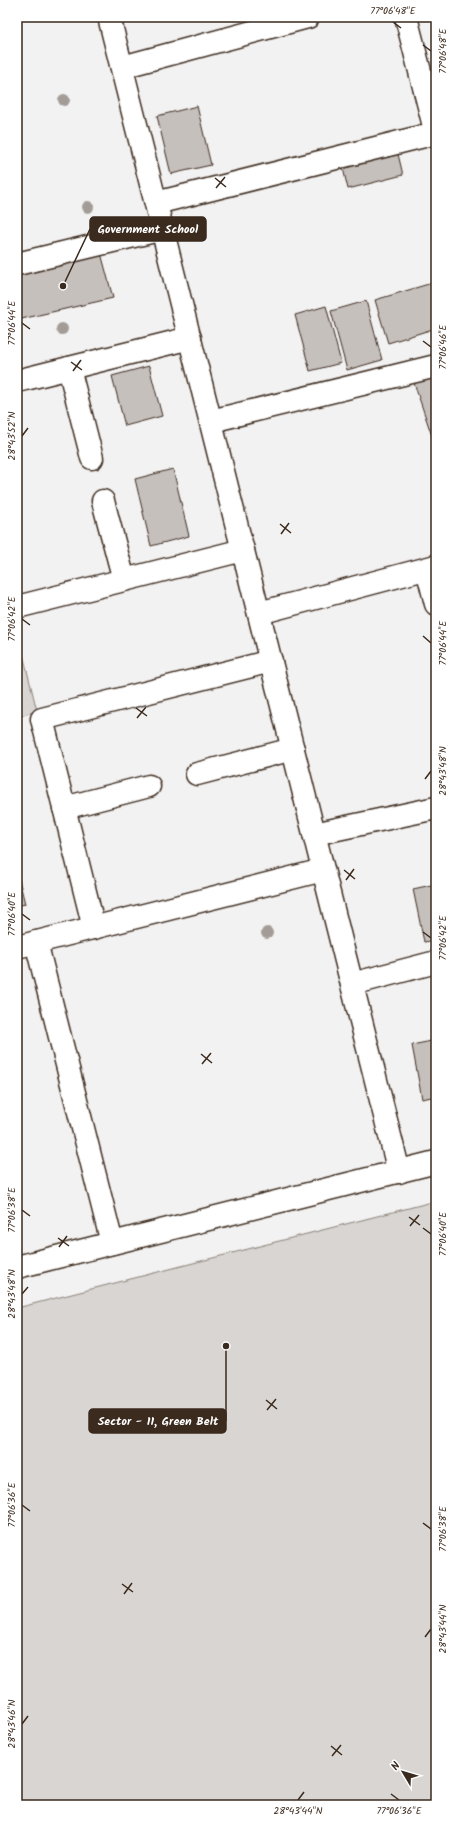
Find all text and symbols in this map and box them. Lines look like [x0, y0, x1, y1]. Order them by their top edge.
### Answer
text: 77°06'48"E [370, 3, 417, 19]
text: 77°06'48"E [435, 27, 451, 74]
callout: Government School [90, 217, 206, 241]
text: Government School [98, 220, 199, 239]
text: 77°06'44"E [4, 299, 20, 345]
text: 77°06'46"E [435, 323, 451, 369]
text: 28°43'52"N [4, 411, 20, 461]
text: 77°06'42"E [4, 595, 20, 642]
text: 77°06'44"E [435, 619, 451, 665]
text: 28°43'48"N [435, 746, 451, 796]
text: 77°06'40"E [4, 891, 20, 936]
text: 77°06'42"E [435, 914, 451, 961]
text: 77°06'38"E [4, 1186, 20, 1233]
text: 77°06'40"E [435, 1211, 451, 1256]
text: 28°43'48"N [4, 1269, 20, 1319]
callout: Sector - 11, Green Belt [89, 1409, 226, 1433]
text: Sector - 11, Green Belt [98, 1412, 219, 1431]
text: 77°06'36"E [4, 1481, 20, 1528]
text: 77°06'38"E [435, 1505, 451, 1552]
text: 28°43'44"N [435, 1604, 451, 1654]
text: 28°43'46"N [4, 1699, 20, 1749]
north arrow [383, 1752, 423, 1792]
text: N [387, 1758, 405, 1775]
text: 28°43'44"N [274, 1803, 323, 1819]
text: 77°06'36"E [376, 1803, 423, 1819]

